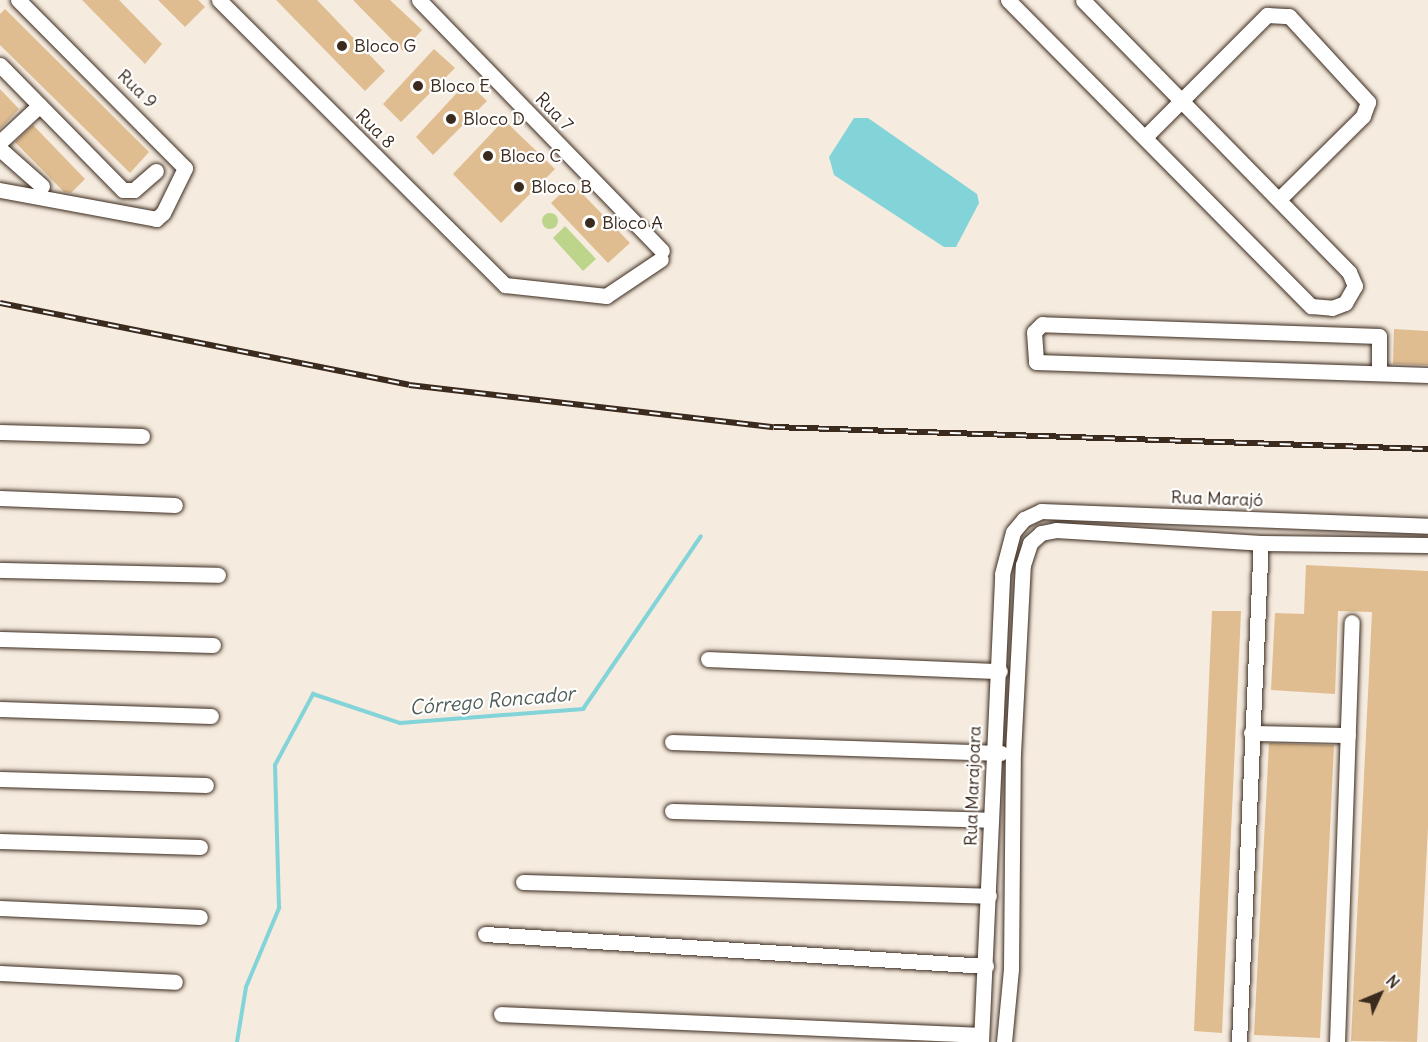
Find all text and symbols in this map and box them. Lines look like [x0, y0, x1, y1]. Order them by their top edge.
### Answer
place label: Bloco G [354, 35, 416, 57]
marker: Bloco G [335, 39, 349, 53]
street label: Rua 9 [113, 65, 161, 113]
place label: Bloco E [430, 75, 490, 97]
marker: Bloco E [411, 79, 425, 93]
street label: Rua 7 [531, 88, 577, 136]
street label: Rua 8 [351, 105, 399, 153]
place label: Bloco D [463, 108, 525, 130]
marker: Bloco D [444, 112, 458, 126]
place label: Bloco C [500, 145, 561, 167]
marker: Bloco C [481, 149, 495, 163]
place label: Bloco B [531, 176, 592, 198]
marker: Bloco B [512, 180, 526, 194]
place label: Bloco A [602, 212, 663, 234]
marker: Bloco A [583, 216, 597, 230]
street label: Rua Marajó [1170, 487, 1264, 511]
water label: Córrego Roncador [408, 681, 576, 719]
street label: Rua Marajoara [960, 725, 986, 847]
north arrow [1350, 964, 1410, 1024]
text: N [1382, 971, 1404, 992]

